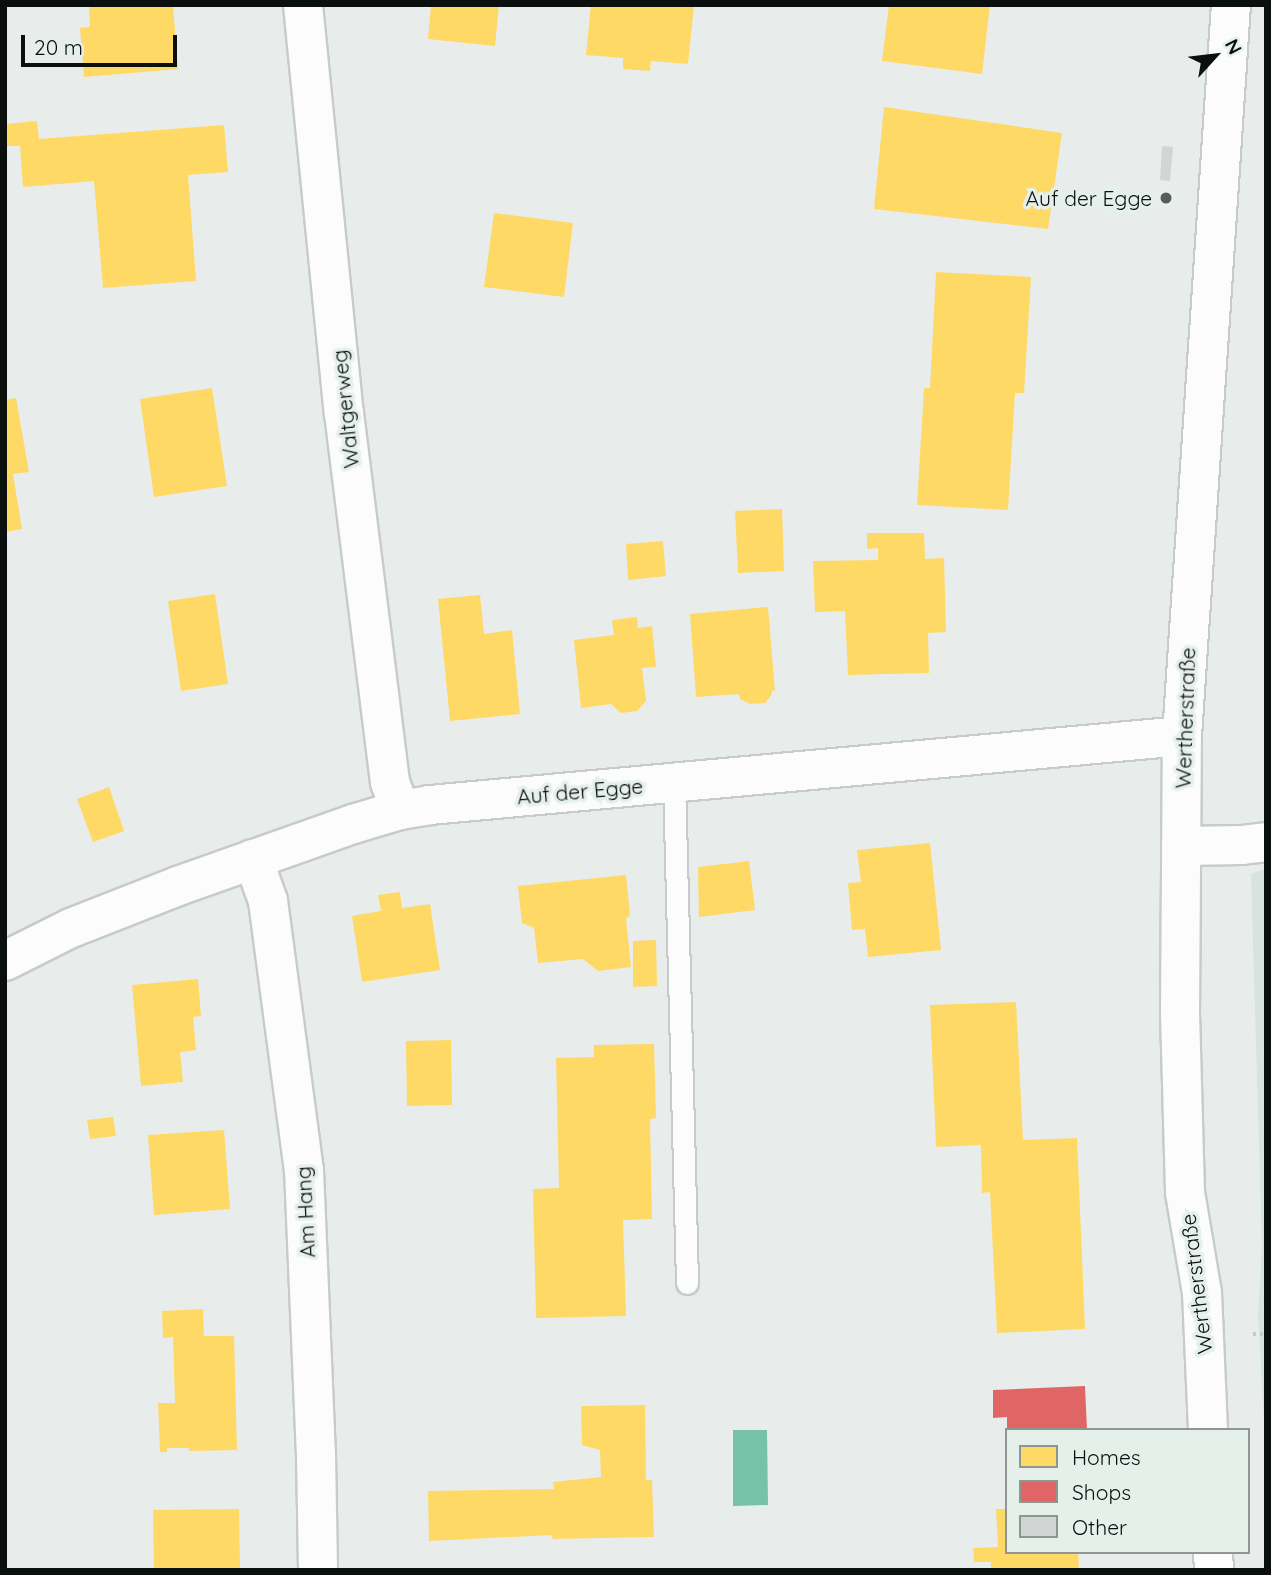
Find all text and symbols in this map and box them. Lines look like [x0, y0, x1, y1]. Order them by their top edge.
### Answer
scale bar [24, 21, 180, 65]
north arrow [1180, 21, 1250, 91]
text: 20 m [34, 34, 83, 60]
text: N [1220, 35, 1248, 58]
place label: Auf der Egge [1026, 185, 1152, 211]
marker: Auf der Egge [1158, 190, 1174, 206]
street label: Waltgerweg [326, 349, 364, 469]
street label: Wertherstraße [1170, 647, 1200, 789]
street label: Auf der Egge [516, 773, 644, 809]
street label: Am Hang [290, 1166, 320, 1258]
street label: Wertherstraße [1175, 1212, 1217, 1356]
legend [1005, 1428, 1250, 1554]
text: Homes [1072, 1444, 1141, 1470]
text: Shops [1072, 1479, 1131, 1505]
text: Other [1072, 1514, 1127, 1540]

